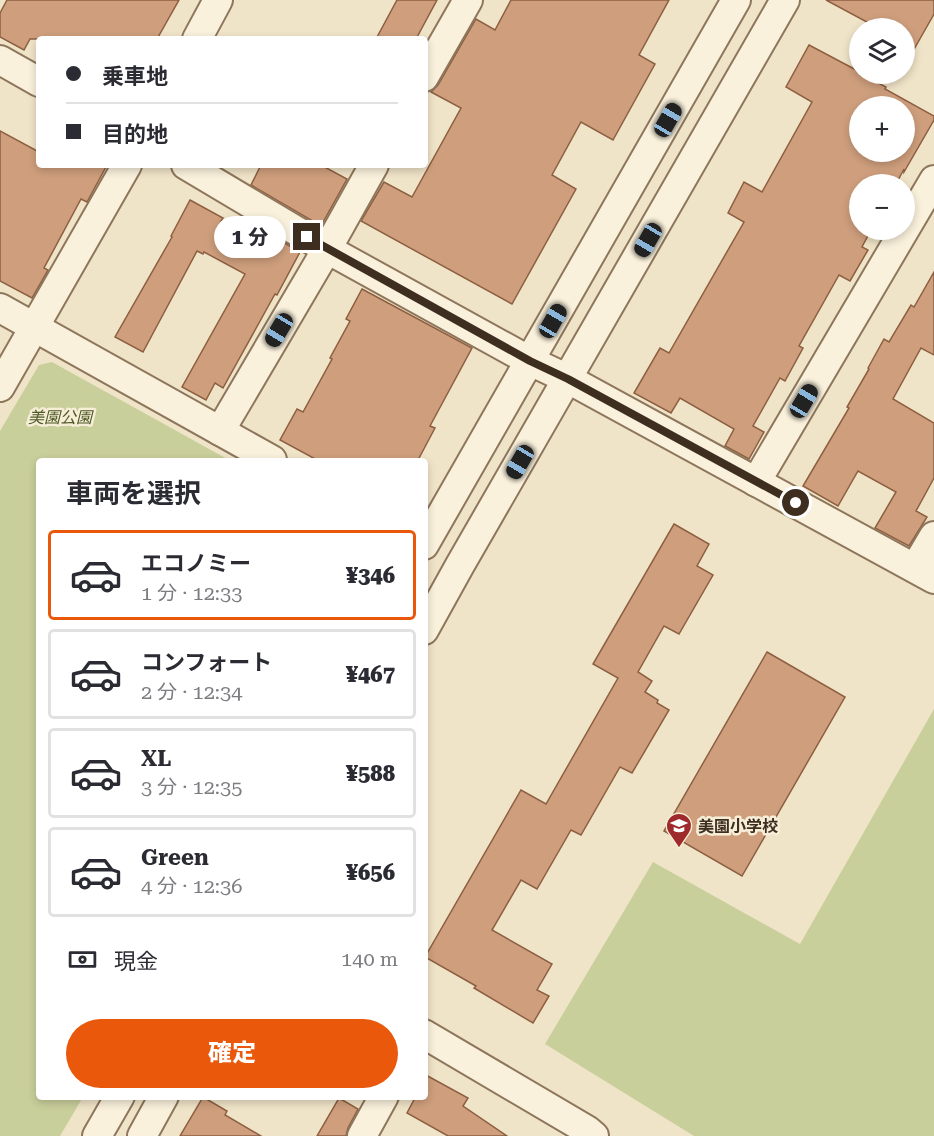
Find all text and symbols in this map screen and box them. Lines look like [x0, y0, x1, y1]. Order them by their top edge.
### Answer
map controls [849, 18, 915, 240]
button: layers [849, 18, 915, 84]
text: 乗車地 [102, 64, 168, 89]
button: + [849, 96, 915, 162]
car [651, 100, 685, 140]
text: 目的地 [102, 122, 168, 147]
button: − [849, 174, 915, 240]
callout: 1 分 [214, 216, 286, 258]
car [631, 220, 665, 260]
route end [293, 223, 320, 250]
text: 1 分 [232, 225, 268, 249]
car [536, 301, 570, 341]
car [262, 310, 296, 350]
car [787, 381, 821, 421]
park label: 美園公園 [28, 408, 94, 427]
car [503, 442, 537, 482]
text: 車両を選択 [66, 478, 201, 510]
route start [782, 489, 809, 516]
icon: car [69, 548, 123, 602]
text: エコノミー [141, 551, 251, 576]
text: ¥346 [346, 563, 395, 588]
text: 1 分 · 12:33 [141, 581, 242, 605]
icon: car [69, 647, 123, 701]
text: コンフォート [141, 650, 272, 675]
text: ¥467 [346, 662, 395, 687]
text: 2 分 · 12:34 [141, 680, 242, 704]
icon: car [69, 746, 123, 800]
text: XL [141, 746, 171, 771]
text: ¥588 [346, 761, 395, 786]
text: 3 分 · 12:35 [141, 775, 242, 799]
school or university icon: 美園小学校 [664, 811, 694, 849]
place label: 美園小学校 [698, 817, 778, 836]
icon: car [69, 845, 123, 899]
text: Green [141, 845, 209, 870]
text: ¥656 [346, 860, 395, 885]
text: 4 分 · 12:36 [141, 874, 242, 898]
icon: cash [66, 943, 99, 976]
text: 140 m [341, 947, 398, 971]
text: 現金 [114, 949, 158, 974]
button: 確定 [66, 1019, 398, 1088]

